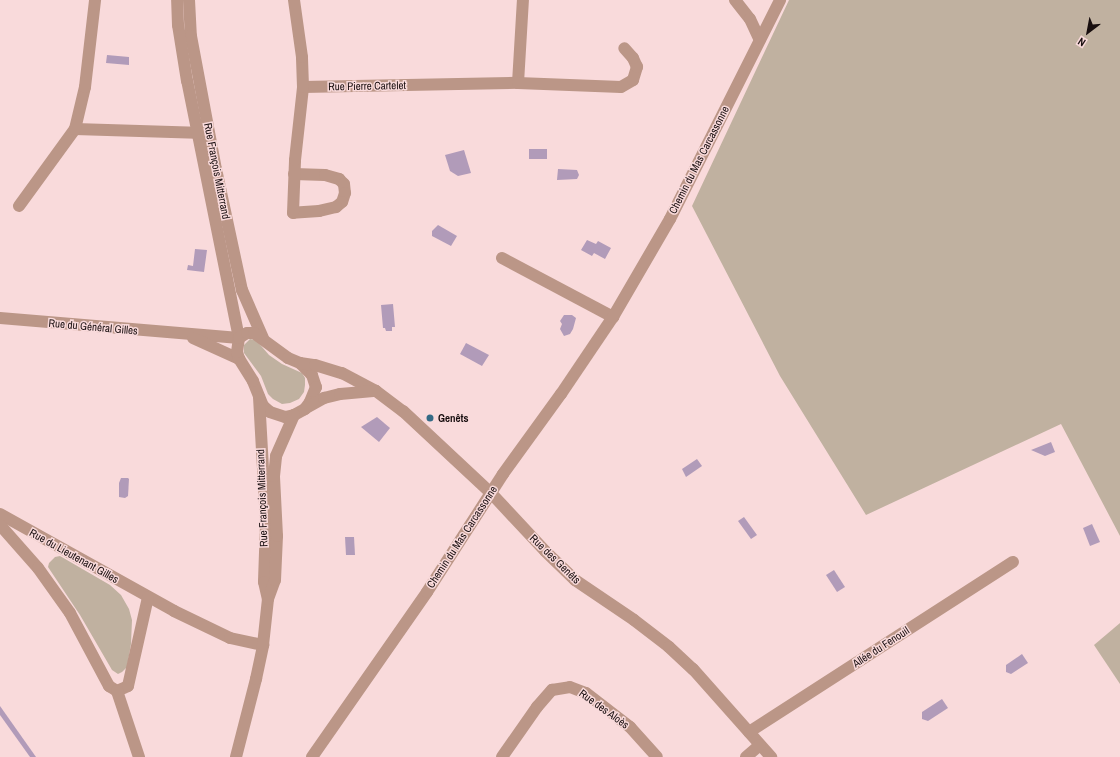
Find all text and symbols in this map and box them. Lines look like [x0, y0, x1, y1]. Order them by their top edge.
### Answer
north arrow [1068, 12, 1108, 52]
text: N [1075, 35, 1088, 50]
street label: Rue Pierre Cartelet [328, 79, 406, 93]
street label: Chemin du Mas Carcassonne [666, 104, 732, 216]
street label: Rue François Mitterrand [201, 122, 233, 220]
street label: Rue du Général Gilles [48, 317, 138, 337]
place label: Genêts [438, 411, 469, 425]
marker: Genêts [425, 413, 435, 423]
street label: Rue François Mitterrand [254, 449, 270, 547]
street label: Chemin du Mas Carcassonne [424, 483, 500, 591]
street label: Rue du Lieutenant Gilles [27, 526, 121, 586]
street label: Rue des Genêts [527, 532, 583, 586]
street label: Allée du Fenouil [850, 624, 912, 670]
street label: Rue des Aloès [576, 686, 632, 732]

